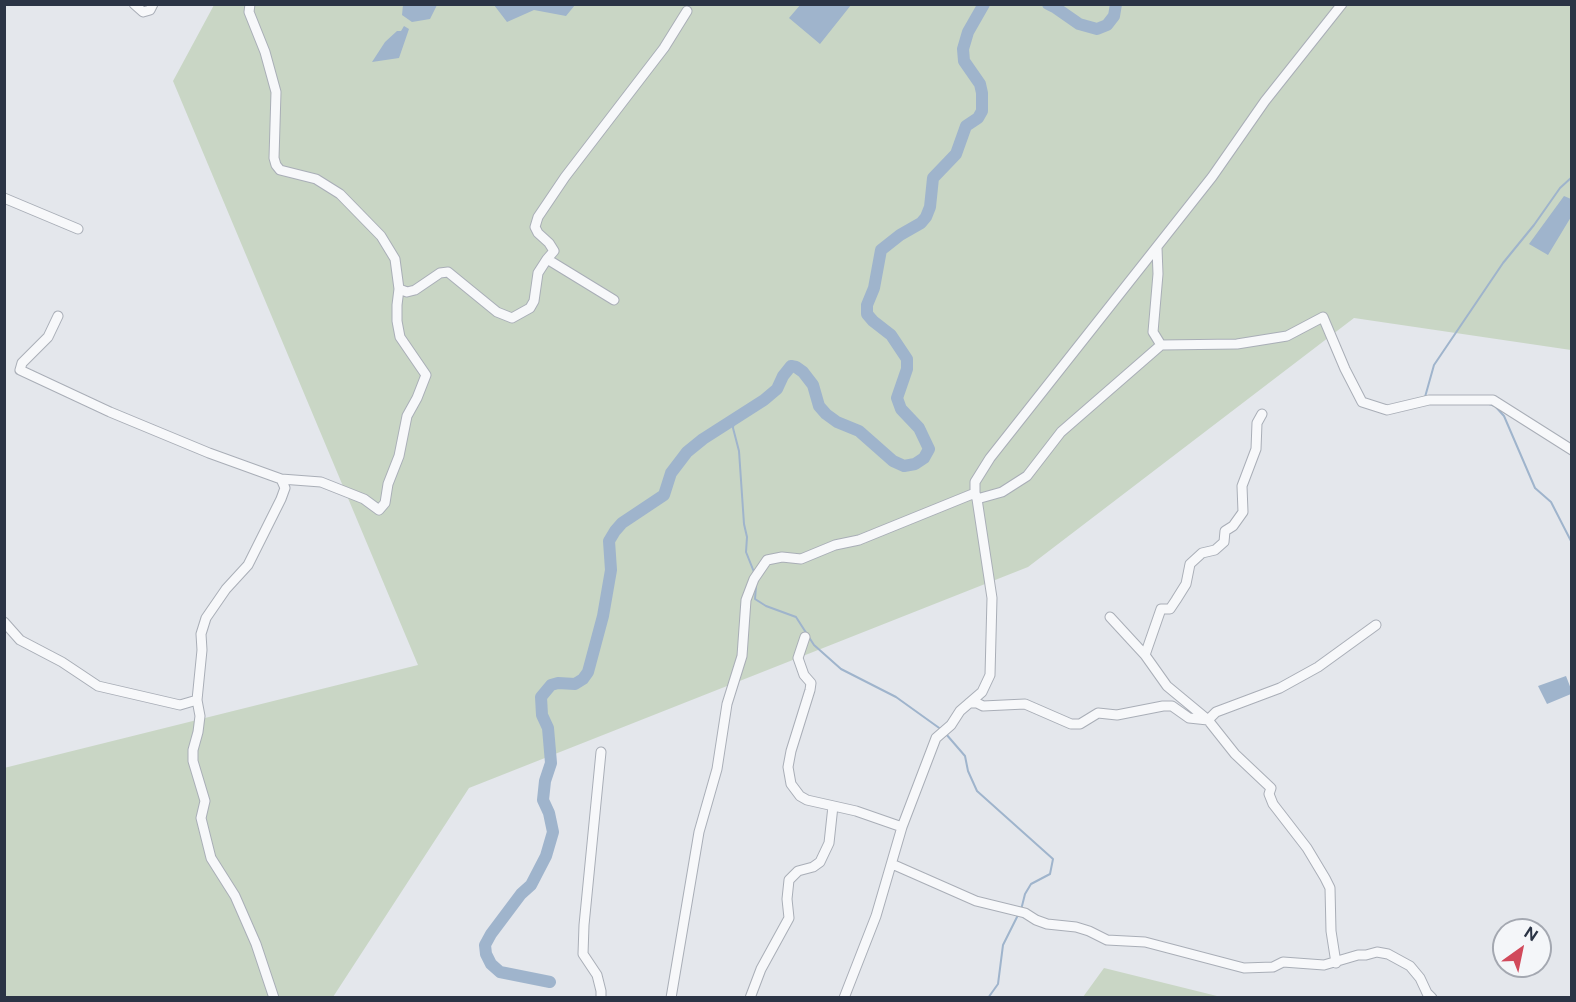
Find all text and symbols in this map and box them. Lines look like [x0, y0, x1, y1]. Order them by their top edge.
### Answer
north arrow [1492, 918, 1552, 978]
text: N [1521, 923, 1541, 946]

